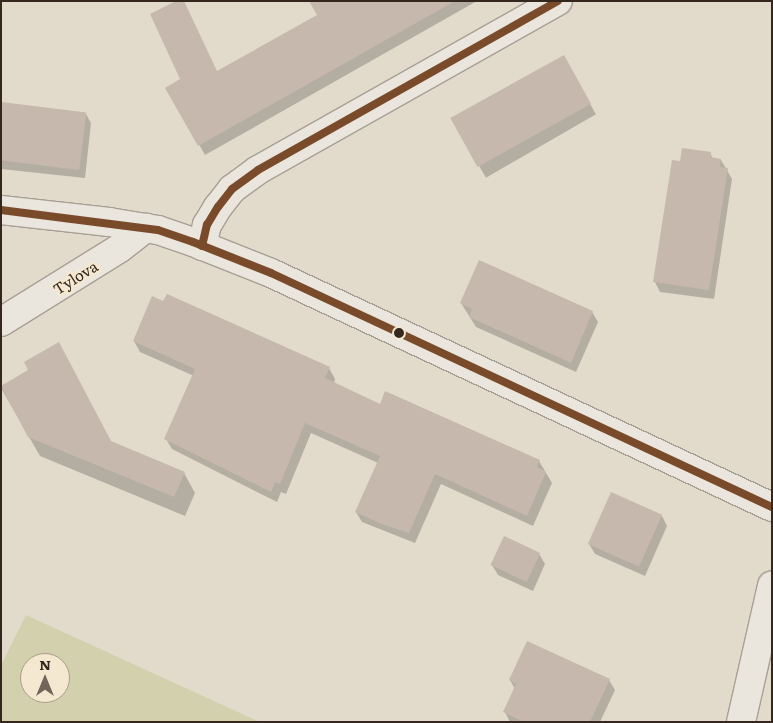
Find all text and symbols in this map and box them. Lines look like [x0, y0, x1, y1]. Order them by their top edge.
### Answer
street label: Tylova [49, 256, 101, 298]
unlabelled marker [394, 328, 404, 338]
north arrow [20, 653, 70, 703]
text: N [39, 654, 51, 674]

